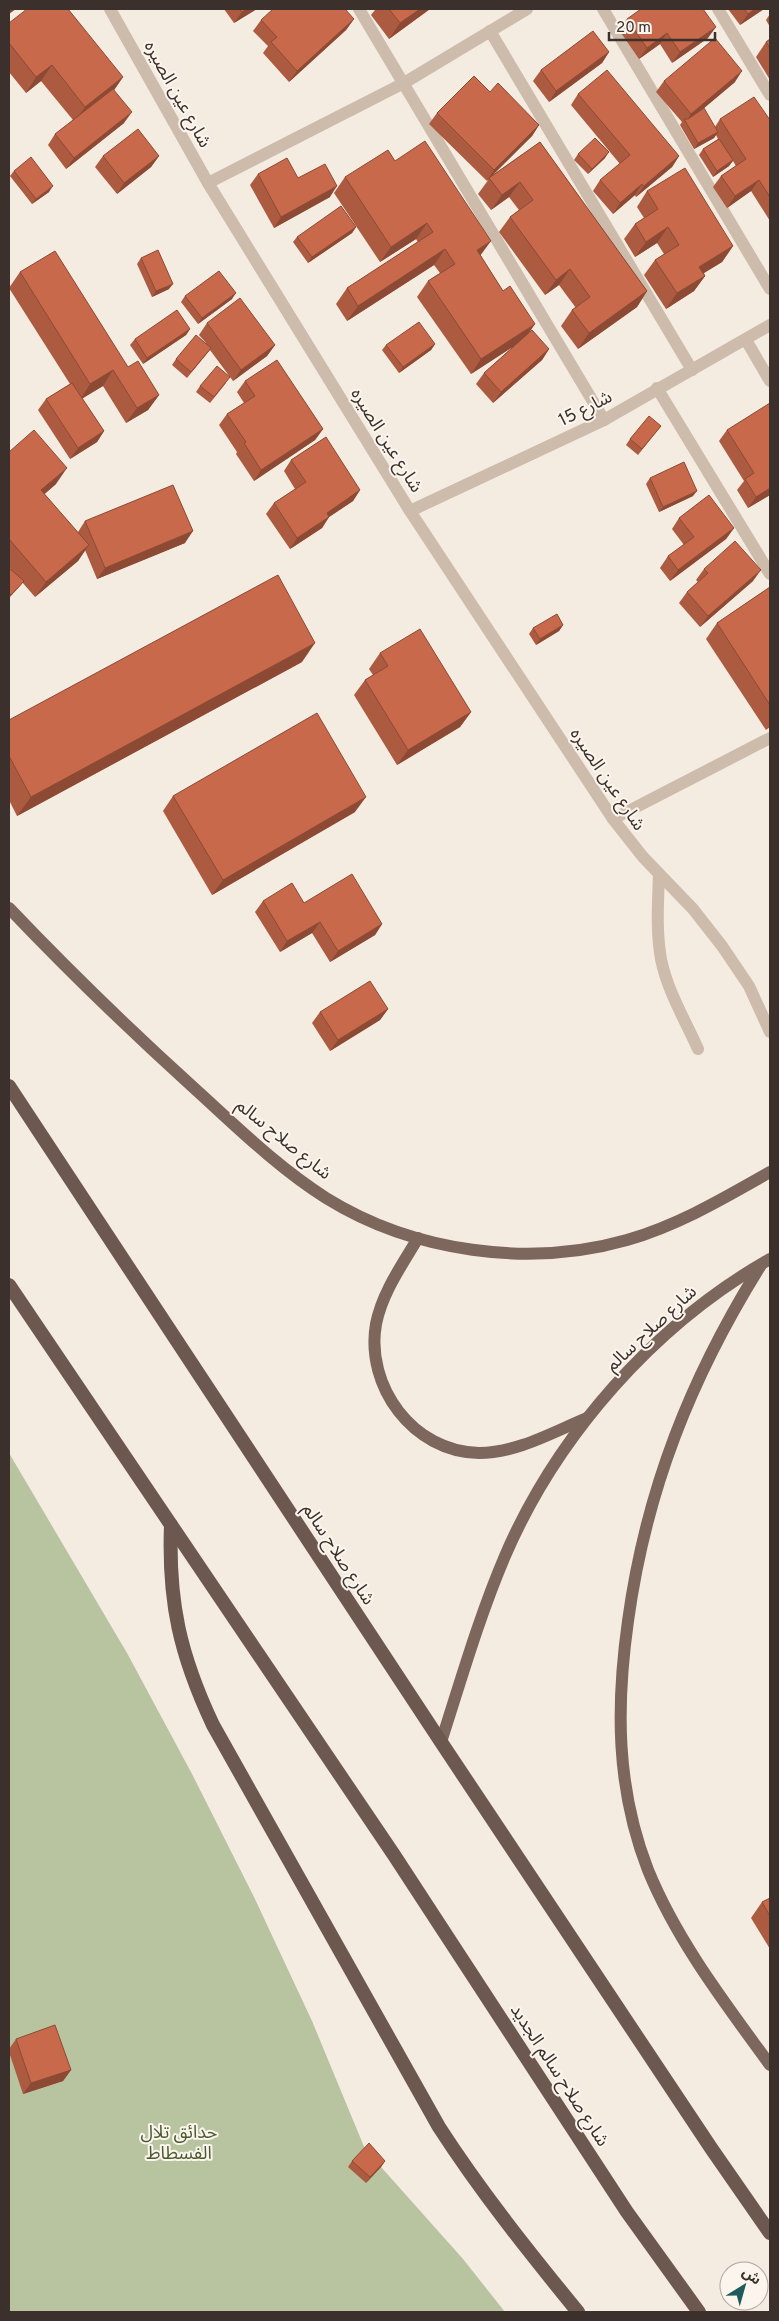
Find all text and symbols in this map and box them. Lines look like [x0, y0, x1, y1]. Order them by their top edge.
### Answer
scale bar [609, 10, 715, 42]
text: 20 m [616, 19, 651, 38]
street label: شارع عين الصيره [137, 37, 216, 153]
street label: شارع عين الصيره [344, 384, 427, 498]
street label: شارع 15 [555, 386, 617, 433]
street label: شارع عين الصيره [563, 724, 650, 836]
street label: شارع صلاح سالم [230, 1095, 335, 1186]
street label: شارع صلاح سالم [602, 1281, 703, 1378]
street label: شارع صلاح سالم [296, 1500, 379, 1610]
street label: شارع صلاح سالم الجديد [503, 2000, 613, 2152]
park label: حدائق تلال الفسطاط [141, 2122, 217, 2166]
north arrow [719, 2261, 769, 2311]
text: ش [738, 2264, 764, 2289]

